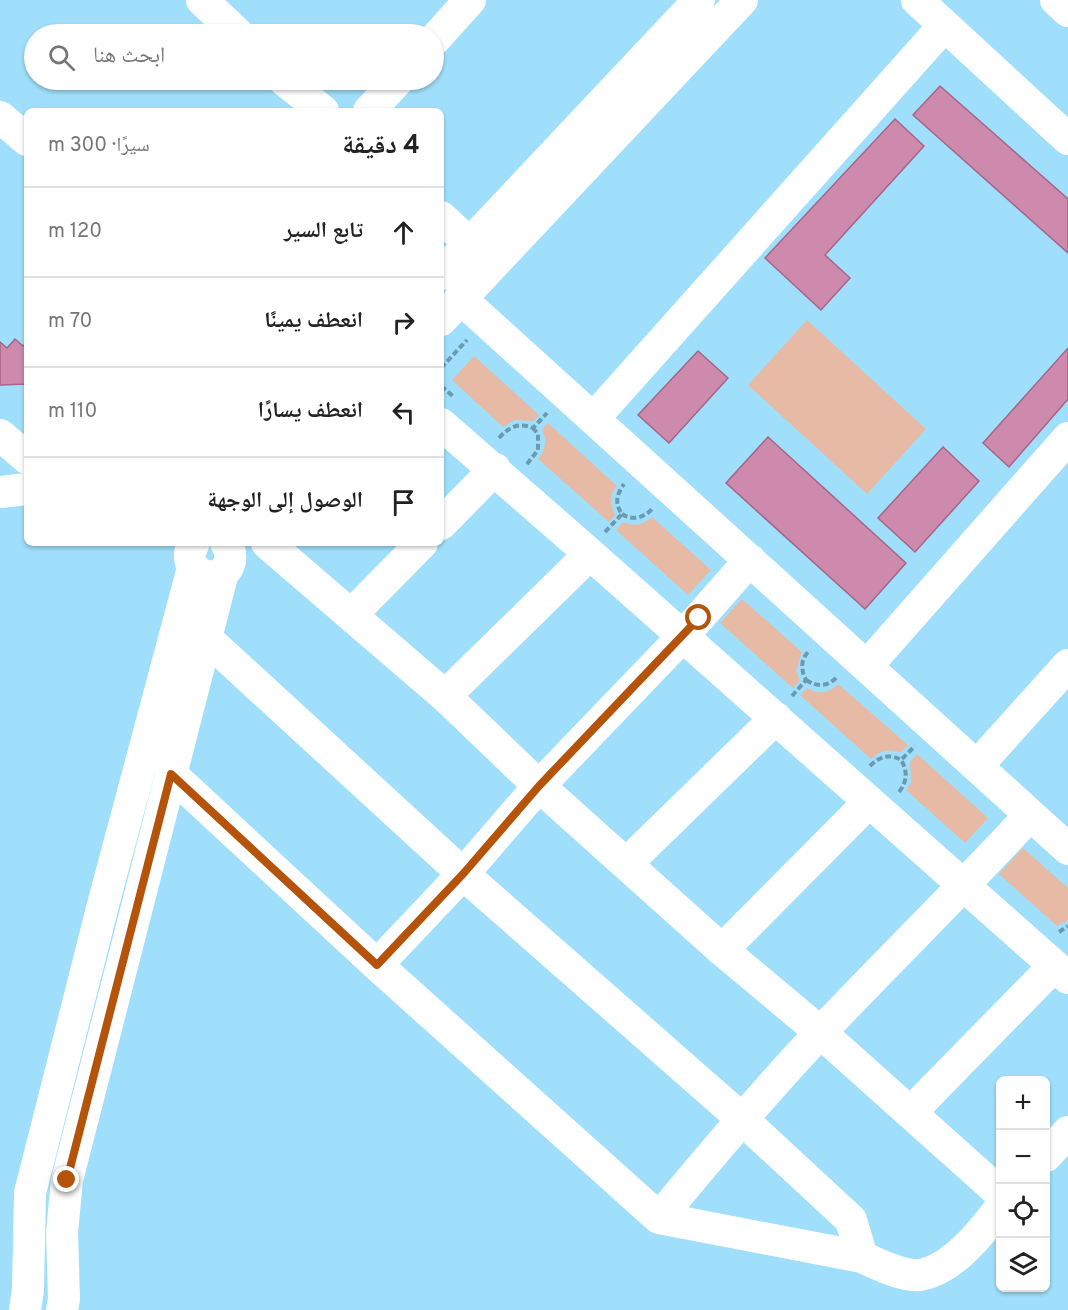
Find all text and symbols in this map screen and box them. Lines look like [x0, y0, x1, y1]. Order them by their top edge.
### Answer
search box [24, 24, 444, 90]
icon: search [45, 41, 78, 74]
text: ابحث هنا [93, 43, 165, 70]
text: 4 دقيقة [342, 130, 420, 163]
text: سيرًا · 300 m [48, 133, 150, 159]
icon: ahead [387, 216, 420, 249]
text: تابع السير [284, 218, 363, 245]
text: 120 m [48, 219, 102, 245]
icon: right [387, 306, 420, 339]
text: انعطف يمينًا [264, 308, 363, 335]
text: 70 m [48, 309, 92, 335]
icon: left [387, 396, 420, 429]
text: انعطف يسارًا [258, 398, 363, 425]
text: 110 m [48, 399, 97, 425]
icon: arrive [387, 486, 420, 519]
text: الوصول إلى الوجهة [207, 488, 363, 515]
route start [685, 604, 711, 630]
map controls [996, 1076, 1050, 1292]
button: + [996, 1076, 1050, 1130]
button: − [996, 1130, 1050, 1184]
route end [53, 1166, 79, 1192]
button: locate [996, 1184, 1050, 1238]
button: layers [996, 1238, 1050, 1292]

